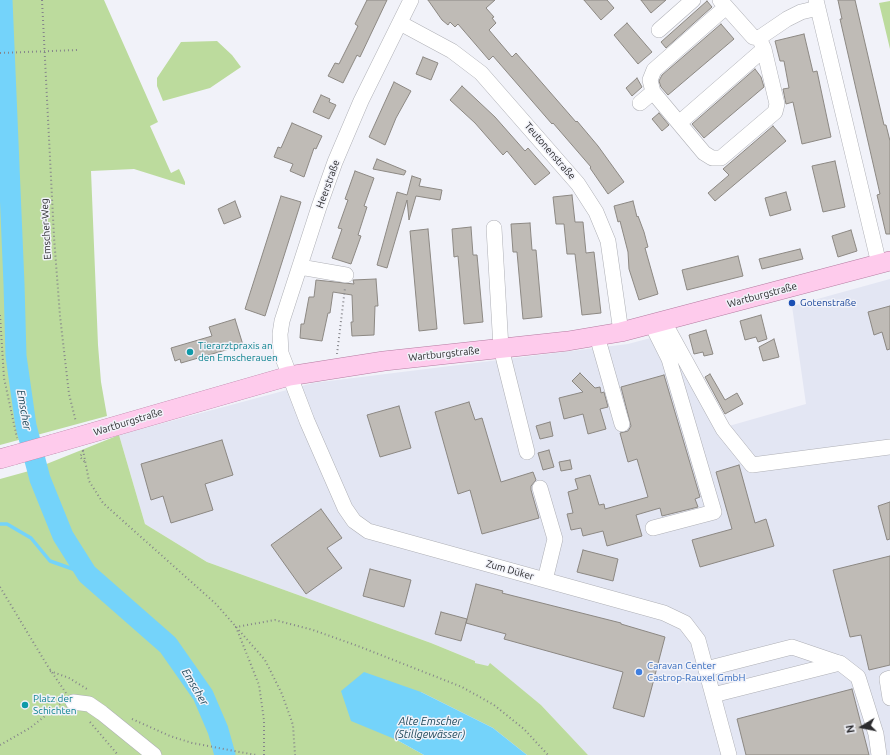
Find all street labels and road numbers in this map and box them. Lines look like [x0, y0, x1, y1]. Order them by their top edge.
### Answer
street label: Teutonenstraße [522, 120, 578, 182]
street label: Heerstraße [314, 158, 342, 210]
street label: Emscher-Weg [38, 198, 54, 260]
street label: Wartburgstraße [726, 280, 798, 310]
street label: Wartburgstraße [408, 344, 480, 364]
street label: Wartburgstraße [92, 406, 164, 438]
street label: Zum Düker [485, 557, 535, 583]

